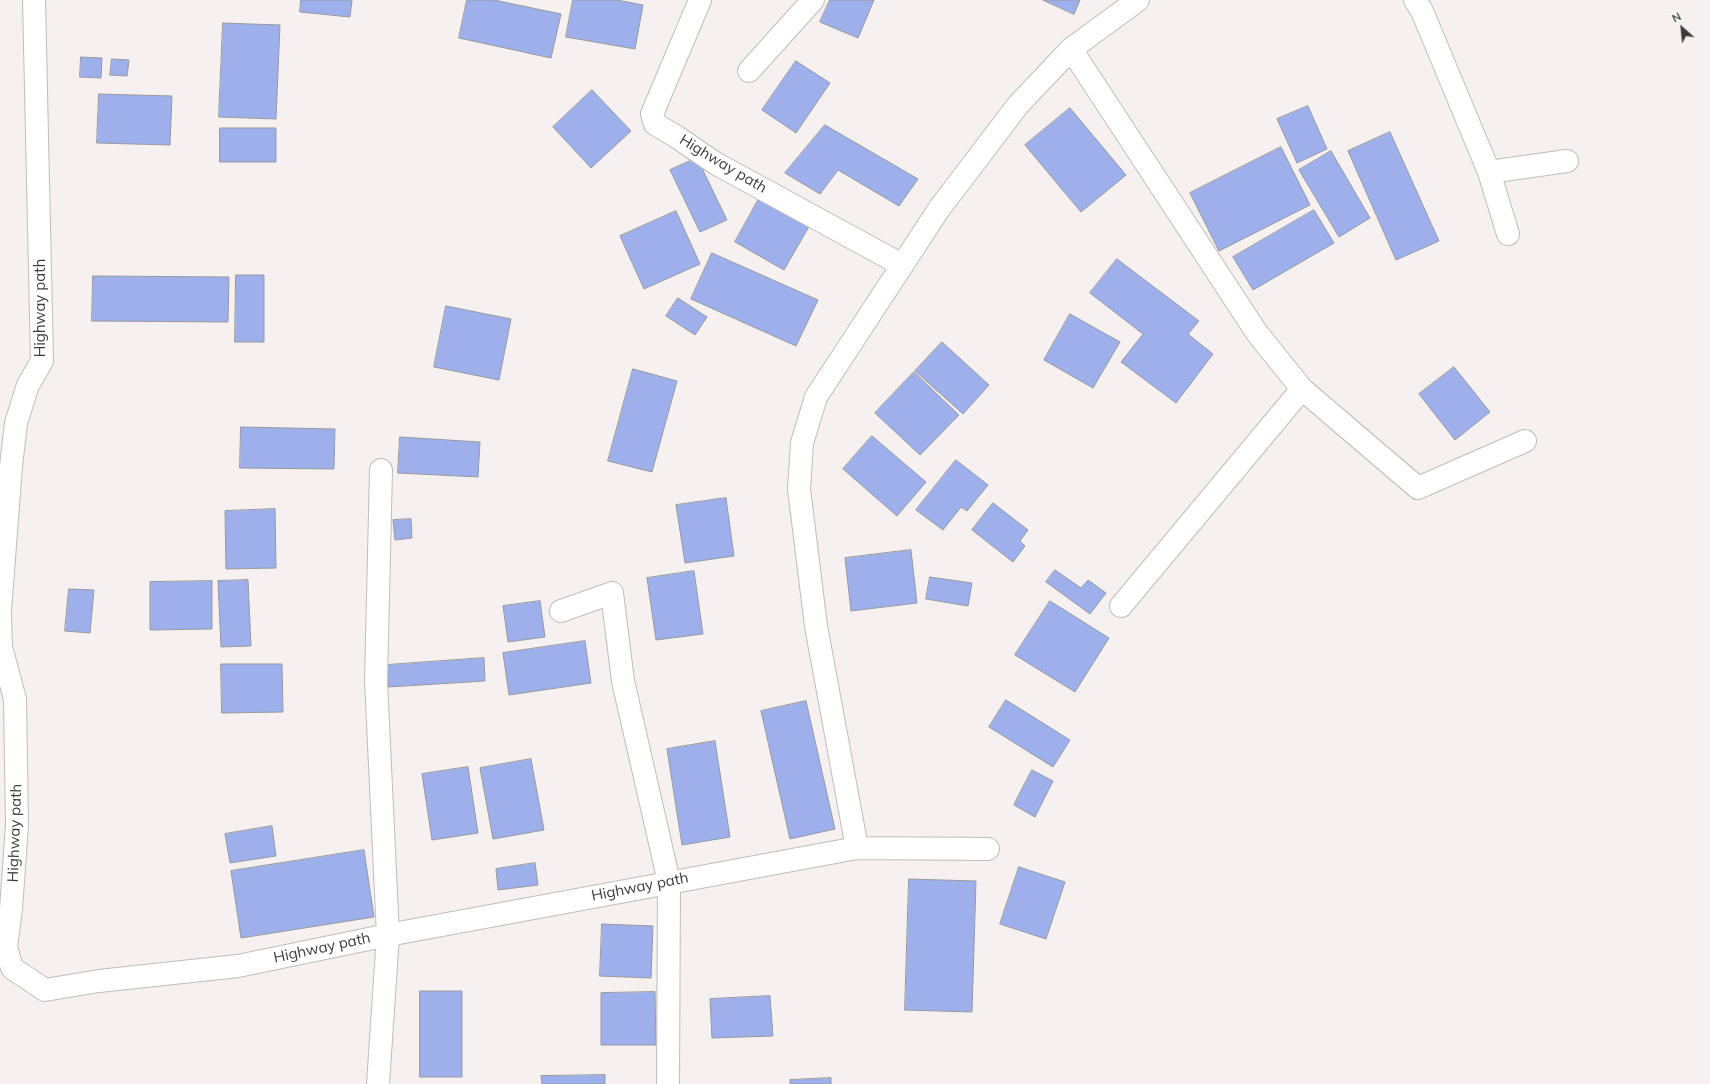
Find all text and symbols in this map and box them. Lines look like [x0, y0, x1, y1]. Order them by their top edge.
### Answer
north arrow [1662, 8, 1702, 48]
text: N [1670, 9, 1683, 25]
street label: Highway path [676, 131, 770, 197]
street label: Highway path [31, 259, 49, 357]
street label: Highway path [4, 783, 26, 883]
street label: Highway path [590, 869, 690, 905]
street label: Highway path [272, 929, 372, 967]

